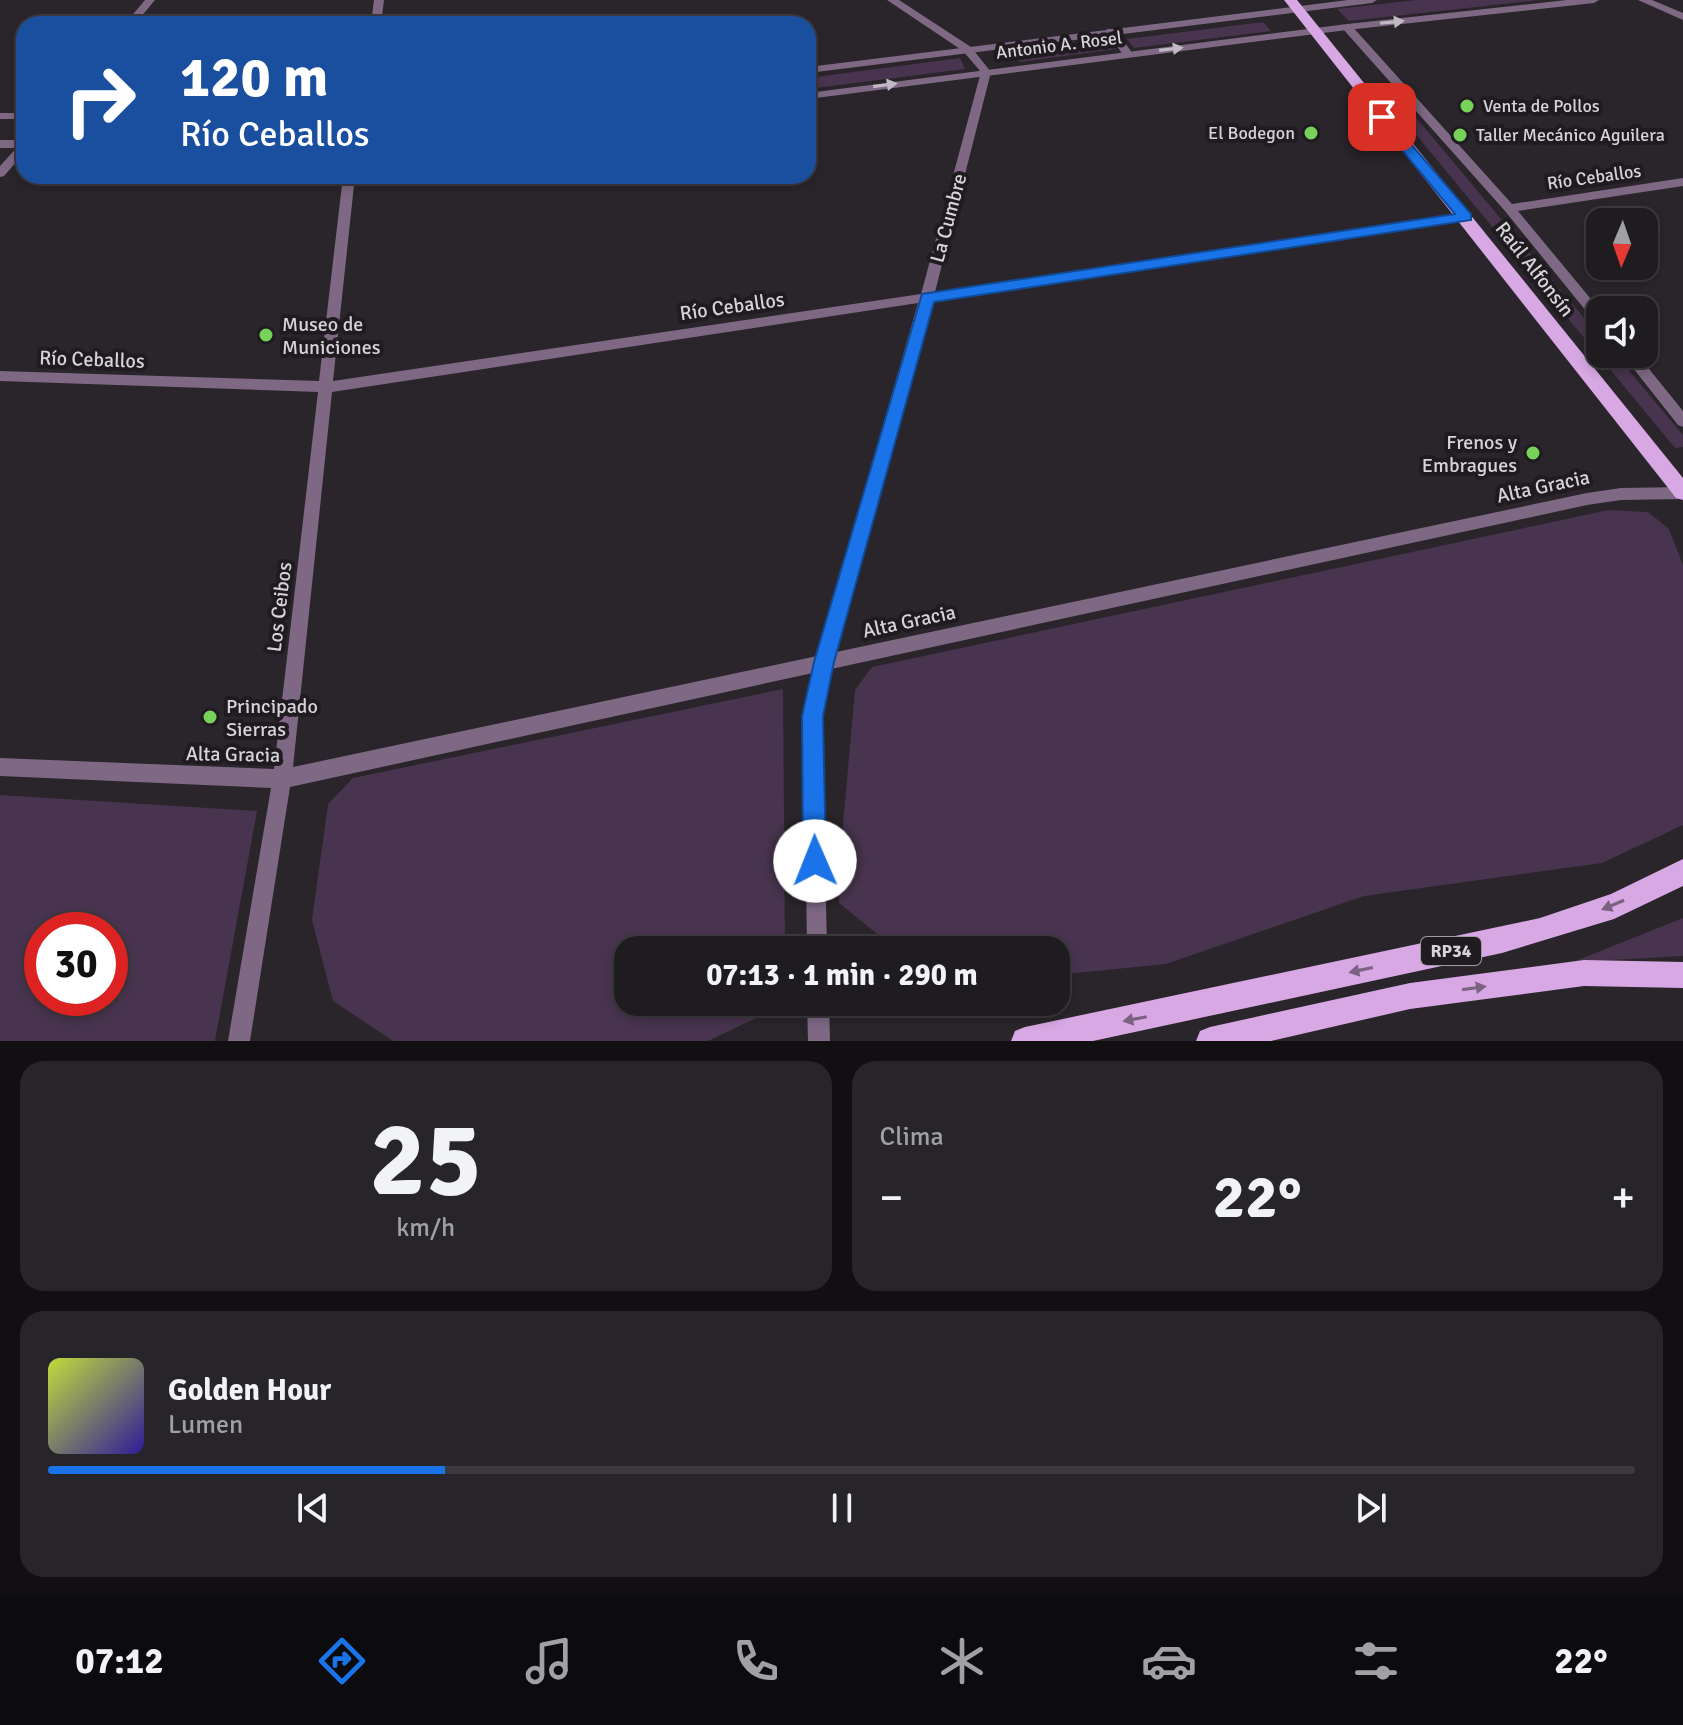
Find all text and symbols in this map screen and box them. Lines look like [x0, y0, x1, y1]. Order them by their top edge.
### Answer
one-way arrow [1380, 15, 1405, 28]
street label: Antonio A. Rosel [995, 26, 1123, 64]
one-way arrow [1159, 42, 1184, 55]
text: 120 m [180, 43, 328, 112]
icon: right [48, 48, 152, 152]
one-way arrow [873, 79, 898, 92]
pin [1348, 83, 1416, 151]
icon: arrive [1360, 95, 1404, 139]
place label: Venta de Pollos [1483, 95, 1600, 117]
marker: Venta de Pollos [1458, 97, 1476, 115]
text: Río Ceballos [180, 112, 370, 157]
place label: El Bodegon [1208, 122, 1295, 144]
marker: El Bodegon [1302, 124, 1320, 142]
place label: Taller Mecánico Aguilera [1476, 124, 1665, 146]
marker: Taller Mecánico Aguilera [1451, 126, 1469, 144]
street label: Río Ceballos [1546, 159, 1643, 194]
street label: La Cumbre [925, 171, 972, 265]
north arrow [1586, 208, 1658, 280]
map controls [1586, 208, 1658, 368]
street label: Raúl Alfonsín [1490, 217, 1580, 322]
street label: Río Ceballos [678, 287, 786, 326]
button: sound [1586, 296, 1658, 368]
place label: Museo de Municiones [282, 312, 381, 360]
marker: Museo de Municiones [257, 326, 275, 344]
street label: Río Ceballos [39, 345, 145, 374]
place label: Frenos y Embragues [1422, 430, 1518, 478]
marker: Frenos y Embragues [1524, 444, 1542, 462]
street label: Alta Gracia [1494, 464, 1592, 509]
street label: Los Ceibos [262, 560, 297, 654]
street label: Alta Gracia [860, 599, 958, 644]
place label: Principado Sierras [226, 694, 318, 742]
marker: Principado Sierras [201, 708, 219, 726]
street label: Alta Gracia [186, 741, 280, 768]
position arrow [773, 819, 857, 903]
one-way arrow [1601, 899, 1625, 912]
speed limit sign: 30 [24, 912, 128, 1016]
road number: RP34 [1421, 937, 1481, 965]
text: 07:13 · 1 min · 290 m [706, 957, 978, 994]
one-way arrow [1349, 964, 1374, 977]
one-way arrow [1462, 981, 1487, 994]
one-way arrow [1122, 1013, 1147, 1026]
text: 25 [370, 1096, 482, 1224]
text: Clima [880, 1121, 944, 1153]
text: 22° [1213, 1161, 1302, 1235]
text: − [880, 1171, 903, 1225]
text: + [1611, 1171, 1635, 1225]
text: km/h [396, 1212, 455, 1244]
text: Golden Hour [168, 1372, 331, 1409]
text: Lumen [168, 1409, 243, 1441]
icon: previous [291, 1486, 335, 1530]
icon: pause [820, 1486, 864, 1530]
icon: next [1349, 1486, 1393, 1530]
icon: directions [314, 1633, 370, 1689]
icon: music [521, 1633, 577, 1689]
icon: phone [728, 1633, 784, 1689]
icon: climate [934, 1633, 990, 1689]
icon: car [1141, 1633, 1197, 1689]
icon: filters [1348, 1633, 1404, 1689]
text: 07:12 [75, 1639, 164, 1684]
text: 22° [1554, 1639, 1608, 1684]

